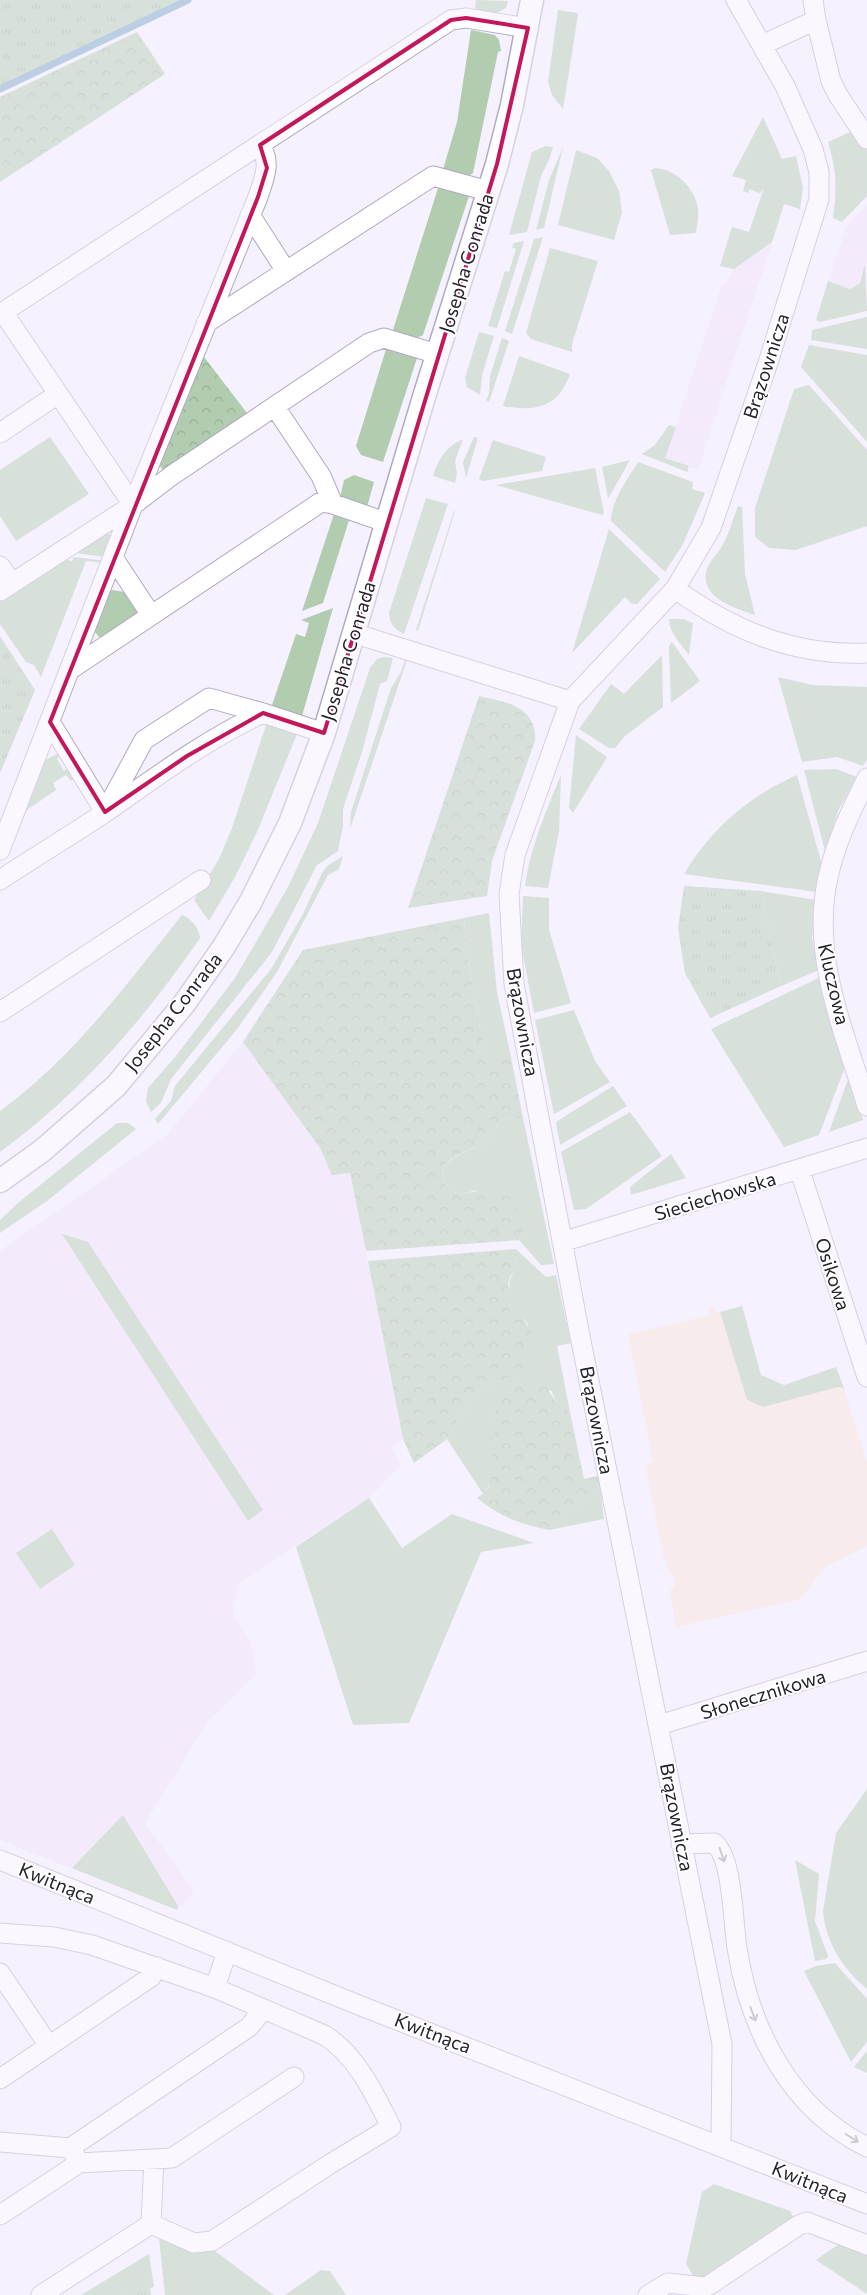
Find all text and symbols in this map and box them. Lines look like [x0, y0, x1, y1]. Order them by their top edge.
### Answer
street label: Josepha Conrada [433, 190, 498, 335]
street label: Brązownicza [738, 310, 793, 422]
street label: Josepha Conrada [315, 578, 380, 723]
street label: Kluczowa [814, 941, 855, 1027]
street label: Josepha Conrada [119, 948, 226, 1076]
street label: Brązownicza [503, 966, 544, 1078]
street label: Sieciechowska [651, 1166, 778, 1225]
street label: Osikowa [811, 1235, 856, 1313]
street label: Brązownicza [576, 1364, 619, 1476]
street label: Słonecznikowa [698, 1664, 828, 1723]
street label: Brązownicza [656, 1761, 699, 1873]
one-way arrow [718, 1847, 728, 1863]
street label: Kwitnąca [16, 1857, 99, 1908]
one-way arrow [749, 2006, 758, 2021]
street label: Kwitnąca [392, 2007, 475, 2058]
one-way arrow [845, 2133, 859, 2144]
street label: Kwitnąca [769, 2156, 852, 2207]

